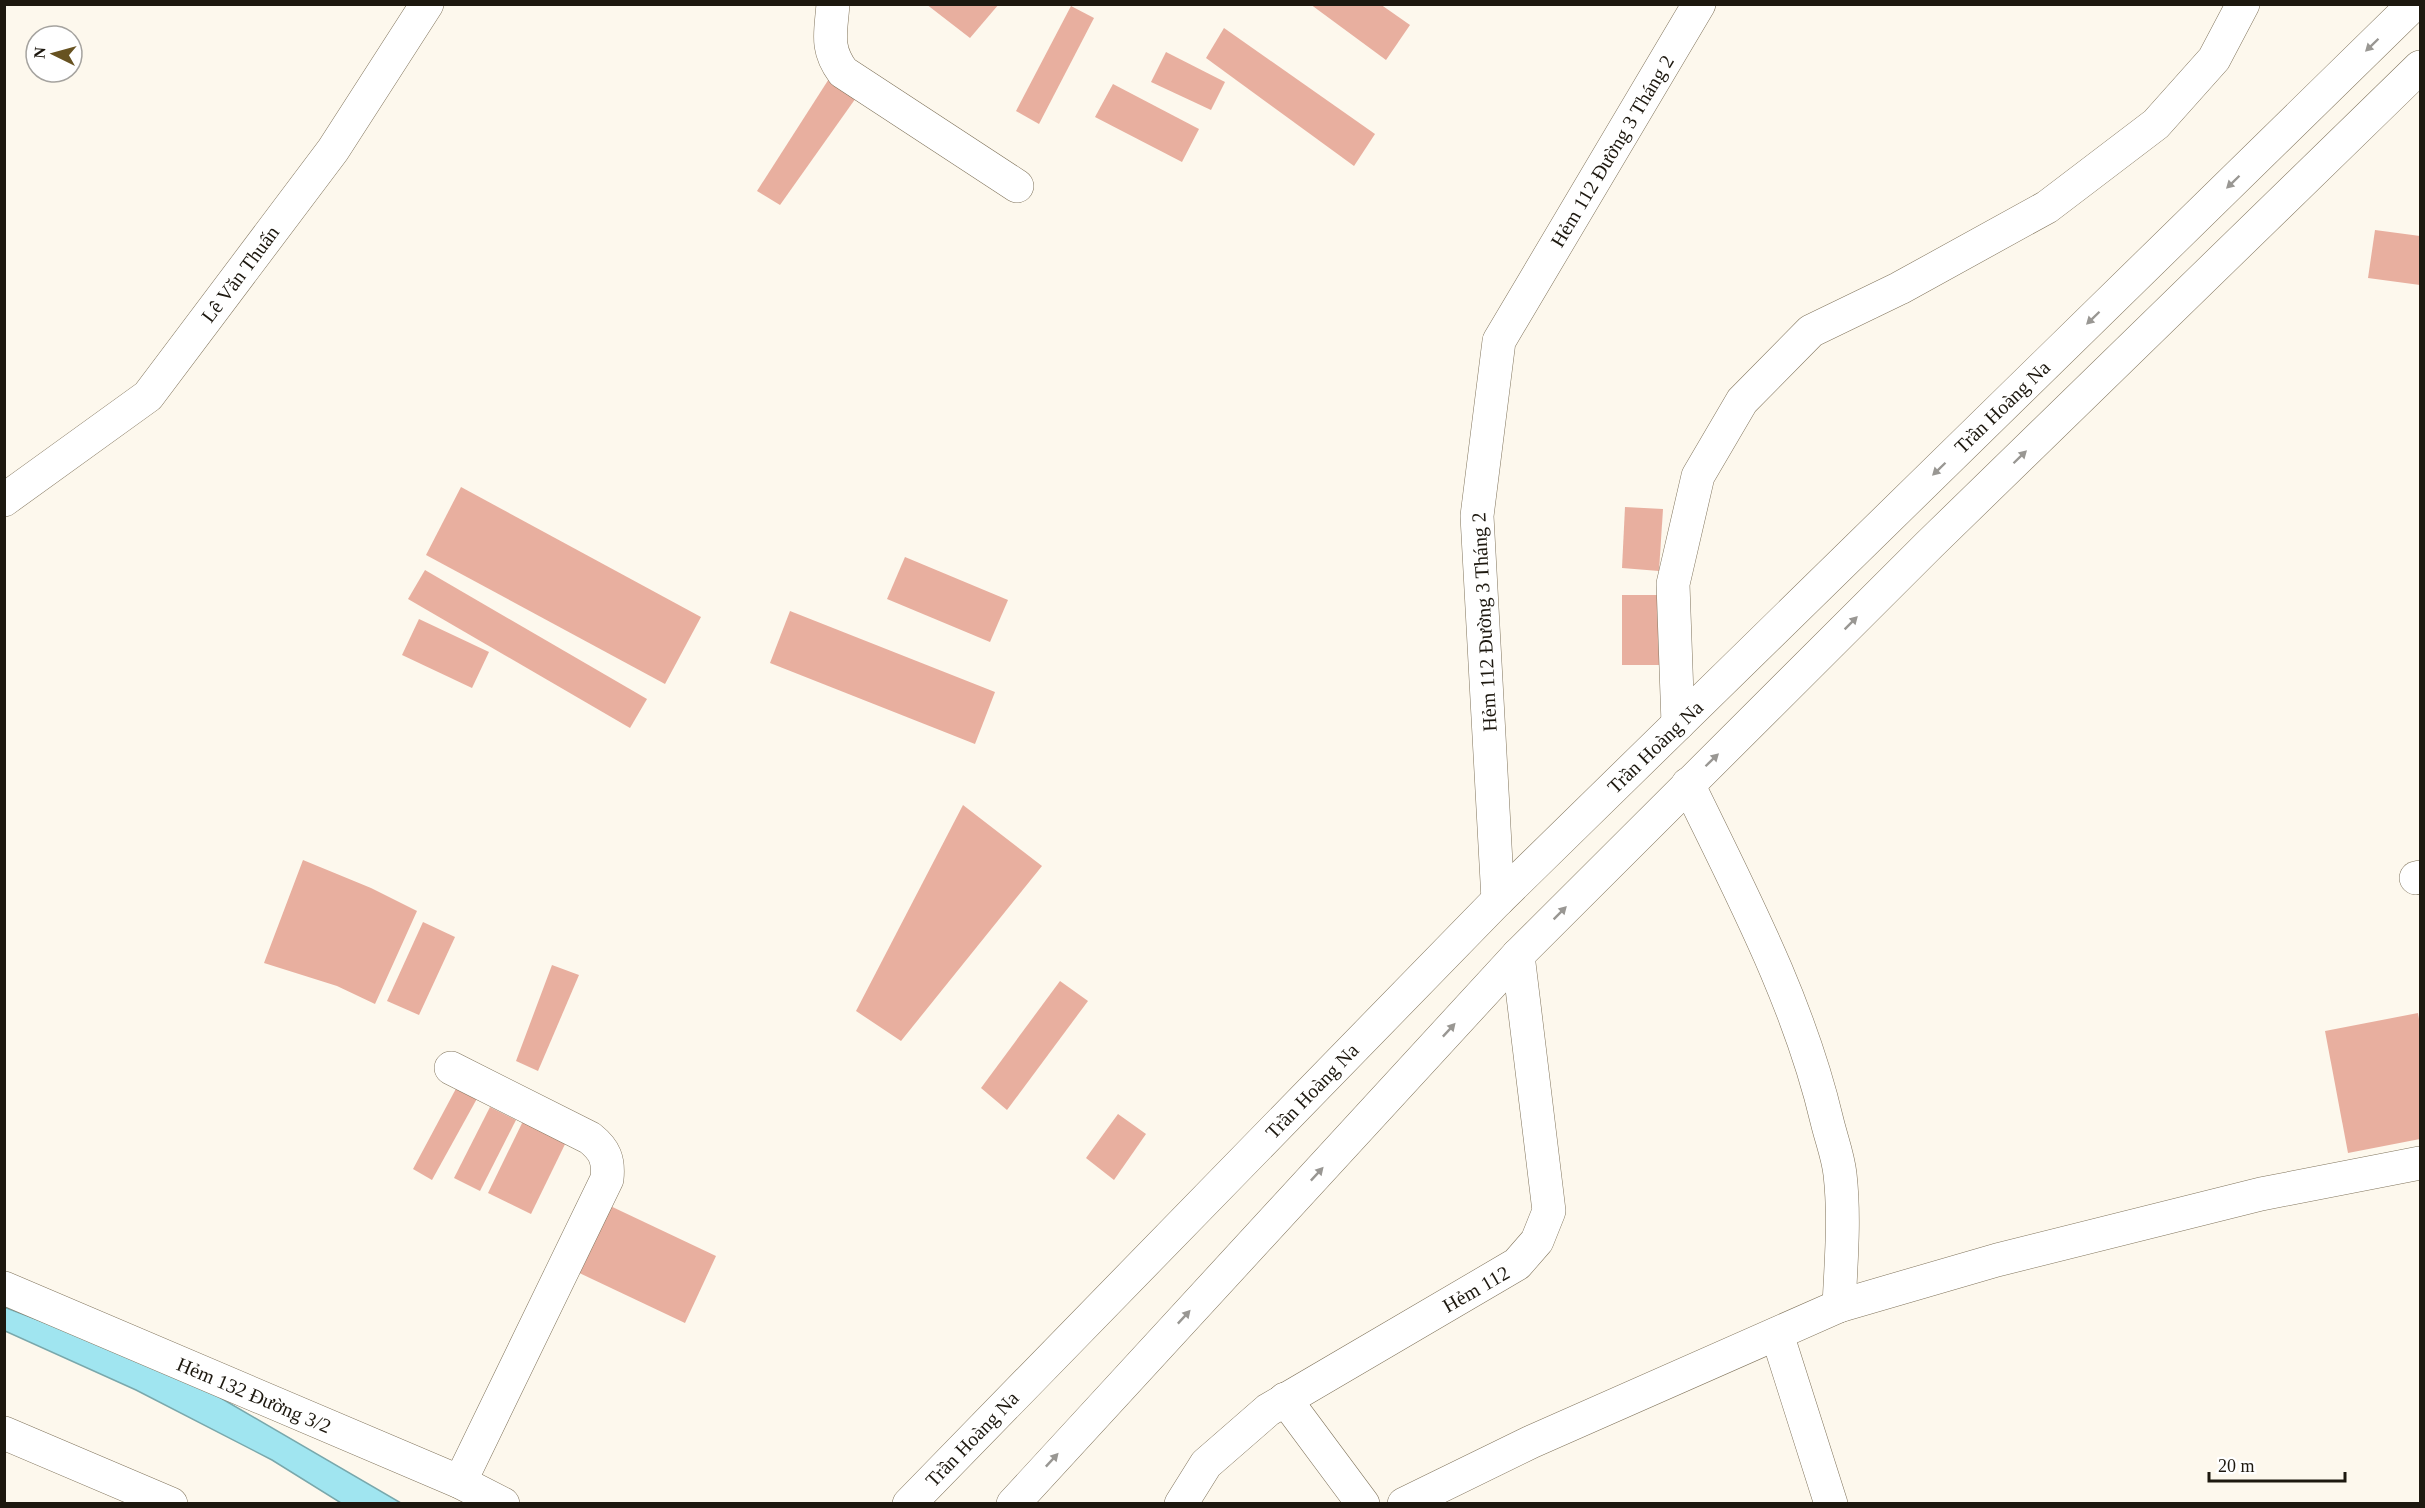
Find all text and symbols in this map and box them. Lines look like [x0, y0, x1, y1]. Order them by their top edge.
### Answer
north arrow [24, 24, 84, 84]
one-way arrow [2366, 38, 2380, 52]
text: N [31, 46, 49, 59]
street label: Hẻm 112 Đường 3 Tháng 2 [1546, 51, 1679, 251]
one-way arrow [2226, 174, 2240, 188]
street label: Lê Văn Thuấn [197, 222, 283, 326]
one-way arrow [2086, 311, 2101, 325]
street label: Trần Hoàng Na [1950, 356, 2055, 459]
one-way arrow [2012, 450, 2027, 464]
one-way arrow [1931, 462, 1946, 476]
street label: Hẻm 112 Đường 3 Tháng 2 [1467, 512, 1502, 732]
one-way arrow [1843, 616, 1858, 630]
street label: Trần Hoàng Na [1603, 696, 1708, 799]
one-way arrow [1705, 754, 1719, 768]
one-way arrow [1552, 907, 1566, 921]
one-way arrow [1442, 1023, 1456, 1038]
street label: Trần Hoàng Na [1261, 1039, 1364, 1144]
one-way arrow [1309, 1167, 1323, 1181]
street label: Hẻm 112 [1439, 1261, 1513, 1317]
one-way arrow [1177, 1310, 1191, 1324]
street label: Hẻm 132 Đường 3/2 [173, 1353, 334, 1438]
street label: Trần Hoàng Na [921, 1387, 1024, 1492]
scale bar [2209, 1445, 2346, 1483]
one-way arrow [1045, 1453, 1059, 1468]
text: 20 m [2218, 1456, 2255, 1476]

